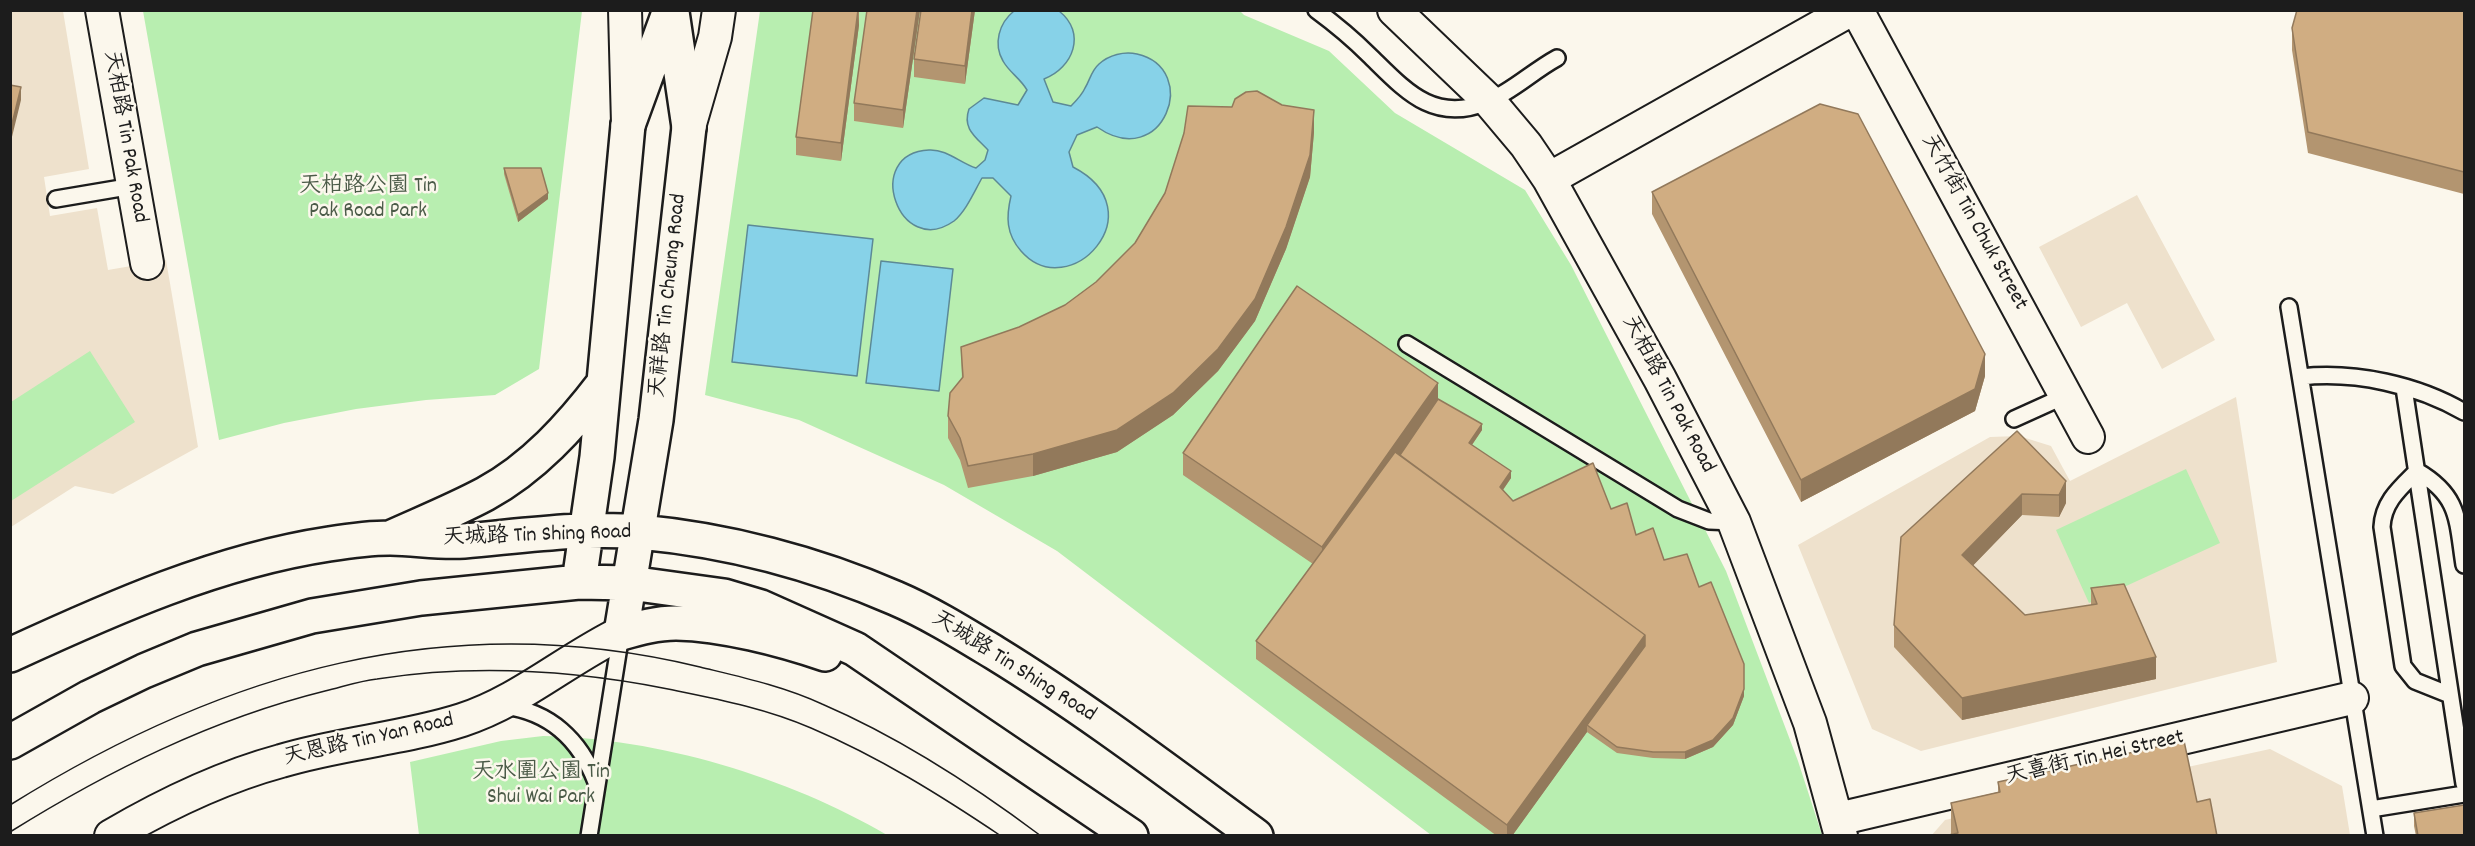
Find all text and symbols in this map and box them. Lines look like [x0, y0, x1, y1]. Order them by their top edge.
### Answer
street label: 天柏路 Tin Pak Road [96, 49, 152, 225]
street label: 天竹街 Tin Chuk Street [1914, 130, 2032, 316]
park label: 天柏路公園 Tin Pak Road Park [299, 175, 437, 226]
street label: 天祥路 Tin Cheung Road [646, 193, 694, 399]
street label: 天柏路 Tin Pak Road [1614, 312, 1720, 478]
street label: 天城路 Tin Shing Road [442, 521, 632, 553]
street label: 天城路 Tin Shing Road [926, 607, 1100, 729]
street label: 天恩路 Tin Yan Road [281, 709, 457, 773]
street label: 天喜街 Tin Hei Street [2003, 726, 2187, 792]
park label: 天水圍公園 Tin Shui Wai Park [472, 761, 610, 812]

